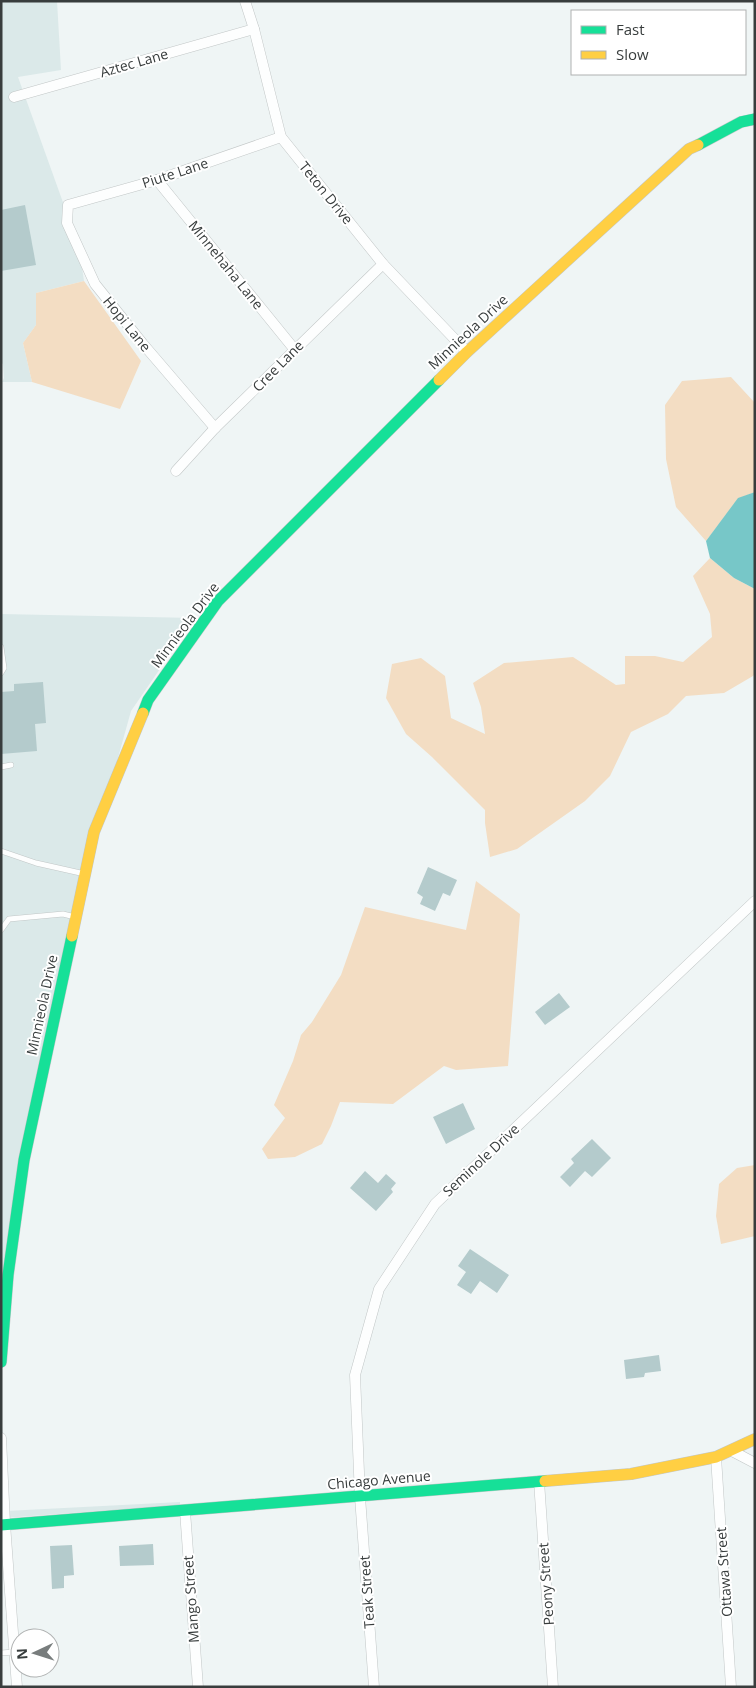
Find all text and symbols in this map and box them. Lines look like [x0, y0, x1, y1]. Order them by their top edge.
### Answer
legend [571, 10, 746, 75]
text: Fast [616, 19, 645, 39]
street label: Aztec Lane [98, 44, 170, 81]
text: Slow [616, 44, 649, 64]
street label: Piute Lane [139, 153, 211, 192]
street label: Teton Drive [295, 157, 358, 228]
street label: Minnehaha Lane [185, 216, 268, 313]
street label: Minnieola Drive [424, 290, 512, 373]
street label: Hopi Lane [99, 292, 156, 355]
street label: Cree Lane [248, 336, 308, 395]
street label: Minnieola Drive [146, 578, 223, 671]
street label: Minnieola Drive [22, 953, 61, 1057]
street label: Seminole Drive [438, 1119, 523, 1200]
street label: Chicago Avenue [326, 1466, 432, 1493]
street label: Ottawa Street [711, 1526, 736, 1618]
street label: Peony Street [533, 1542, 558, 1626]
street label: Mango Street [178, 1555, 203, 1643]
street label: Teak Street [354, 1555, 379, 1629]
north arrow [10, 1628, 60, 1678]
text: N [12, 1648, 31, 1660]

